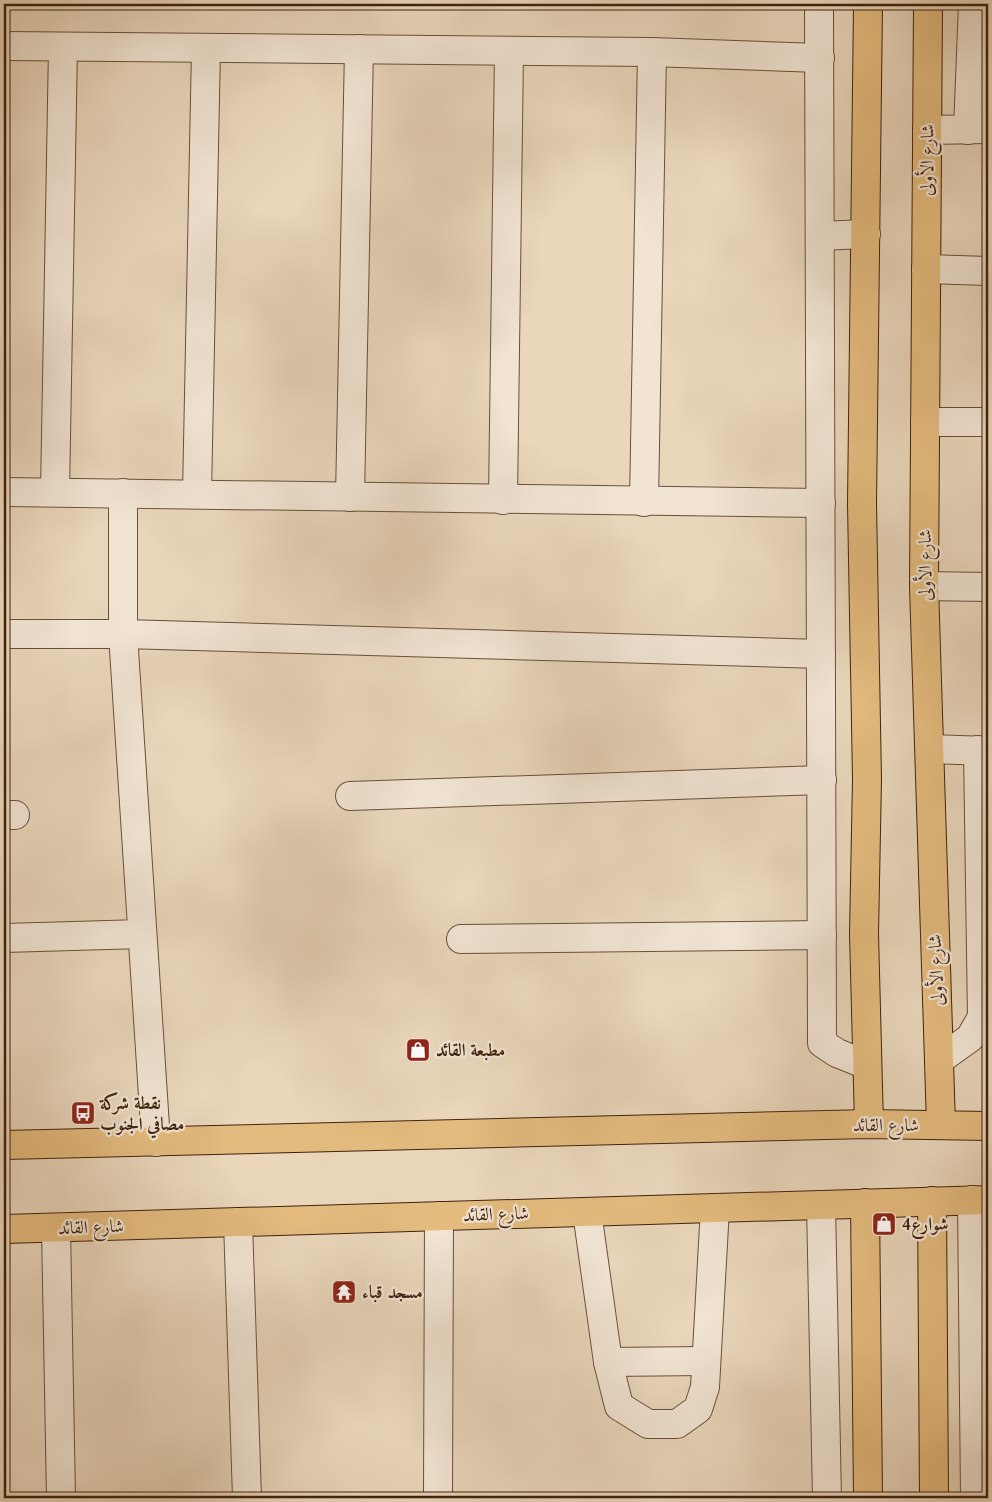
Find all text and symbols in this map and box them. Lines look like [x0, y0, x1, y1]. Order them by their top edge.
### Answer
street label: شارع الأولى [913, 124, 943, 196]
street label: شارع الأولى [912, 529, 940, 601]
street label: شارع الأولى [922, 934, 952, 1006]
shop icon: مطبعة القائد [405, 1037, 431, 1063]
place label: مطبعة القائد [436, 1038, 505, 1063]
place label: نقطة شركة مصافي الجنوب [99, 1091, 184, 1139]
bus stop icon: نقطة شركة مصافي الجنوب [70, 1100, 96, 1126]
street label: شارع القائد [853, 1113, 919, 1140]
street label: شارع القائد [463, 1201, 529, 1230]
shop icon: 4شوارع [871, 1211, 897, 1237]
place label: 4شوارع [902, 1212, 948, 1239]
street label: شارع القائد [58, 1214, 124, 1243]
temple icon: مسجد قباء [331, 1279, 357, 1305]
place label: مسجد قباء [362, 1280, 423, 1305]

